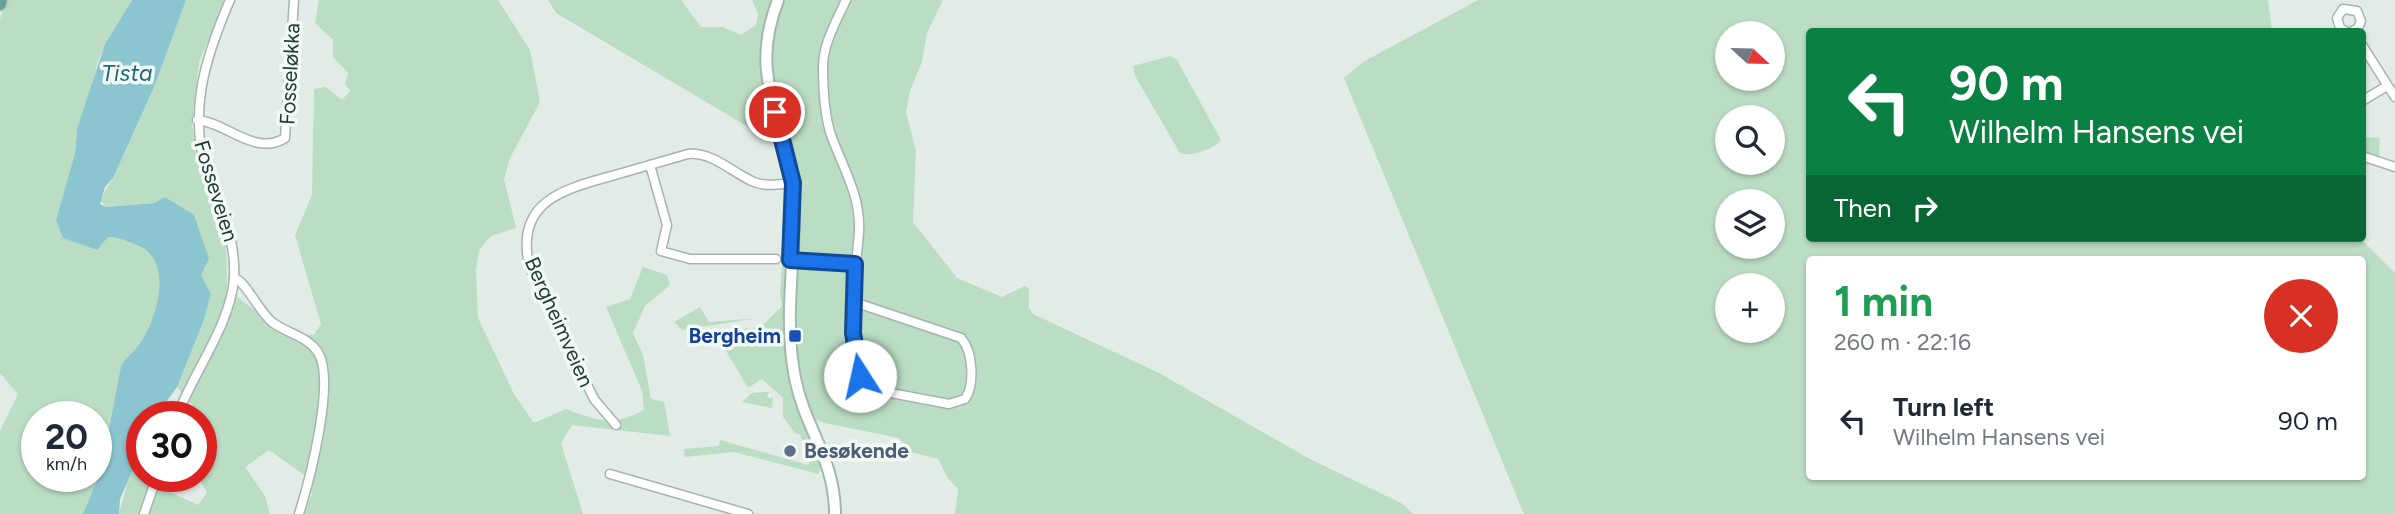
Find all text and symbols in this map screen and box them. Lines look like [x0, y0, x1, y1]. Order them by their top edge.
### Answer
north arrow [1715, 21, 1785, 91]
map controls [1715, 21, 1785, 343]
street label: Fosseløkka [274, 22, 305, 126]
text: 90 m [1949, 53, 2064, 112]
icon: left [1834, 56, 1925, 147]
water label: Tista [101, 59, 153, 87]
pin [745, 82, 805, 142]
icon: arrive [756, 93, 794, 131]
button: search [1715, 105, 1785, 175]
text: Wilhelm Hansens vei [1949, 113, 2244, 151]
street label: Fosseveien [189, 137, 244, 244]
button: layers [1715, 189, 1785, 259]
icon: right [1906, 189, 1944, 227]
text: Then [1834, 192, 1892, 224]
street label: Bergheimveien [520, 253, 599, 391]
button: + [1715, 273, 1785, 343]
text: 1 min [1834, 276, 1933, 327]
button: close [2264, 279, 2338, 353]
place label: Bergheim [689, 323, 781, 348]
marker: Bergheim [787, 328, 803, 344]
text: 260 m · 22:16 [1834, 328, 1971, 356]
position arrow [823, 339, 897, 413]
text: Turn left [1893, 391, 1994, 423]
speed limit sign: 30 [126, 401, 217, 492]
icon: left [1834, 402, 1872, 440]
text: 90 m [2278, 405, 2338, 437]
text: 20 [45, 416, 88, 458]
text: Wilhelm Hansens vei [1893, 423, 2105, 451]
place label: Besøkende [804, 438, 909, 463]
marker: Besøkende [782, 443, 798, 459]
text: km/h [46, 453, 87, 475]

